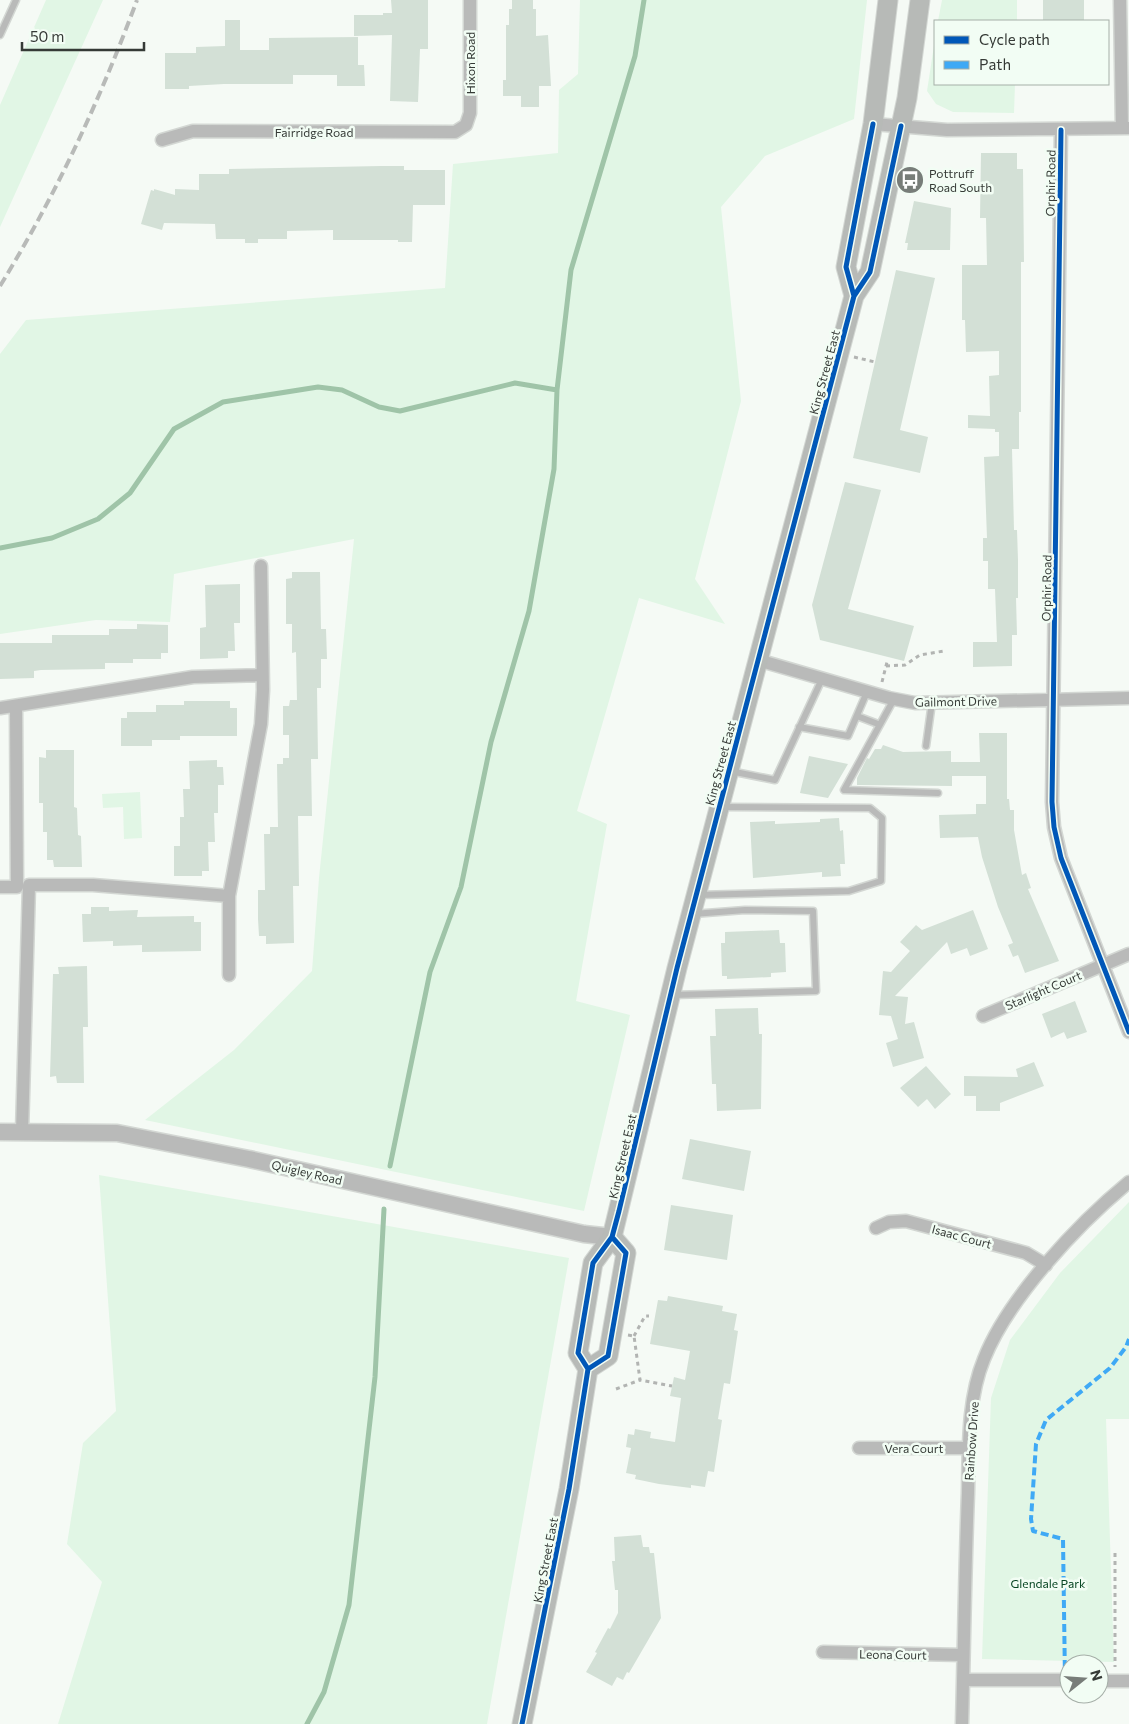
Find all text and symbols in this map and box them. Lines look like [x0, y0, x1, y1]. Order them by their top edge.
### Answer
scale bar [22, 20, 145, 52]
legend [934, 20, 1109, 85]
text: 50 m [30, 27, 64, 45]
text: Cycle path [979, 30, 1050, 48]
street label: Hixon Road [463, 32, 477, 94]
text: Path [979, 55, 1011, 73]
street label: Fairridge Road [275, 125, 353, 139]
street label: Orphir Road [1042, 149, 1058, 217]
bus stop icon: Pottruff Road South [895, 165, 925, 195]
place label: Pottruff Road South [929, 166, 992, 194]
street label: King Street East [806, 328, 842, 416]
street label: Orphir Road [1038, 554, 1054, 622]
street label: Gailmont Drive [915, 693, 997, 709]
street label: King Street East [702, 719, 738, 807]
street label: Starlight Court [1003, 968, 1083, 1012]
street label: King Street East [605, 1112, 639, 1200]
street label: Quigley Road [270, 1157, 344, 1187]
street label: Isaac Court [931, 1221, 994, 1251]
street label: Rainbow Drive [961, 1401, 981, 1481]
street label: Vera Court [885, 1441, 943, 1455]
street label: King Street East [530, 1516, 560, 1604]
park label: Glendale Park [1010, 1576, 1086, 1590]
street label: Leona Court [859, 1646, 927, 1662]
north arrow [1059, 1654, 1109, 1704]
text: N [1087, 1668, 1107, 1683]

